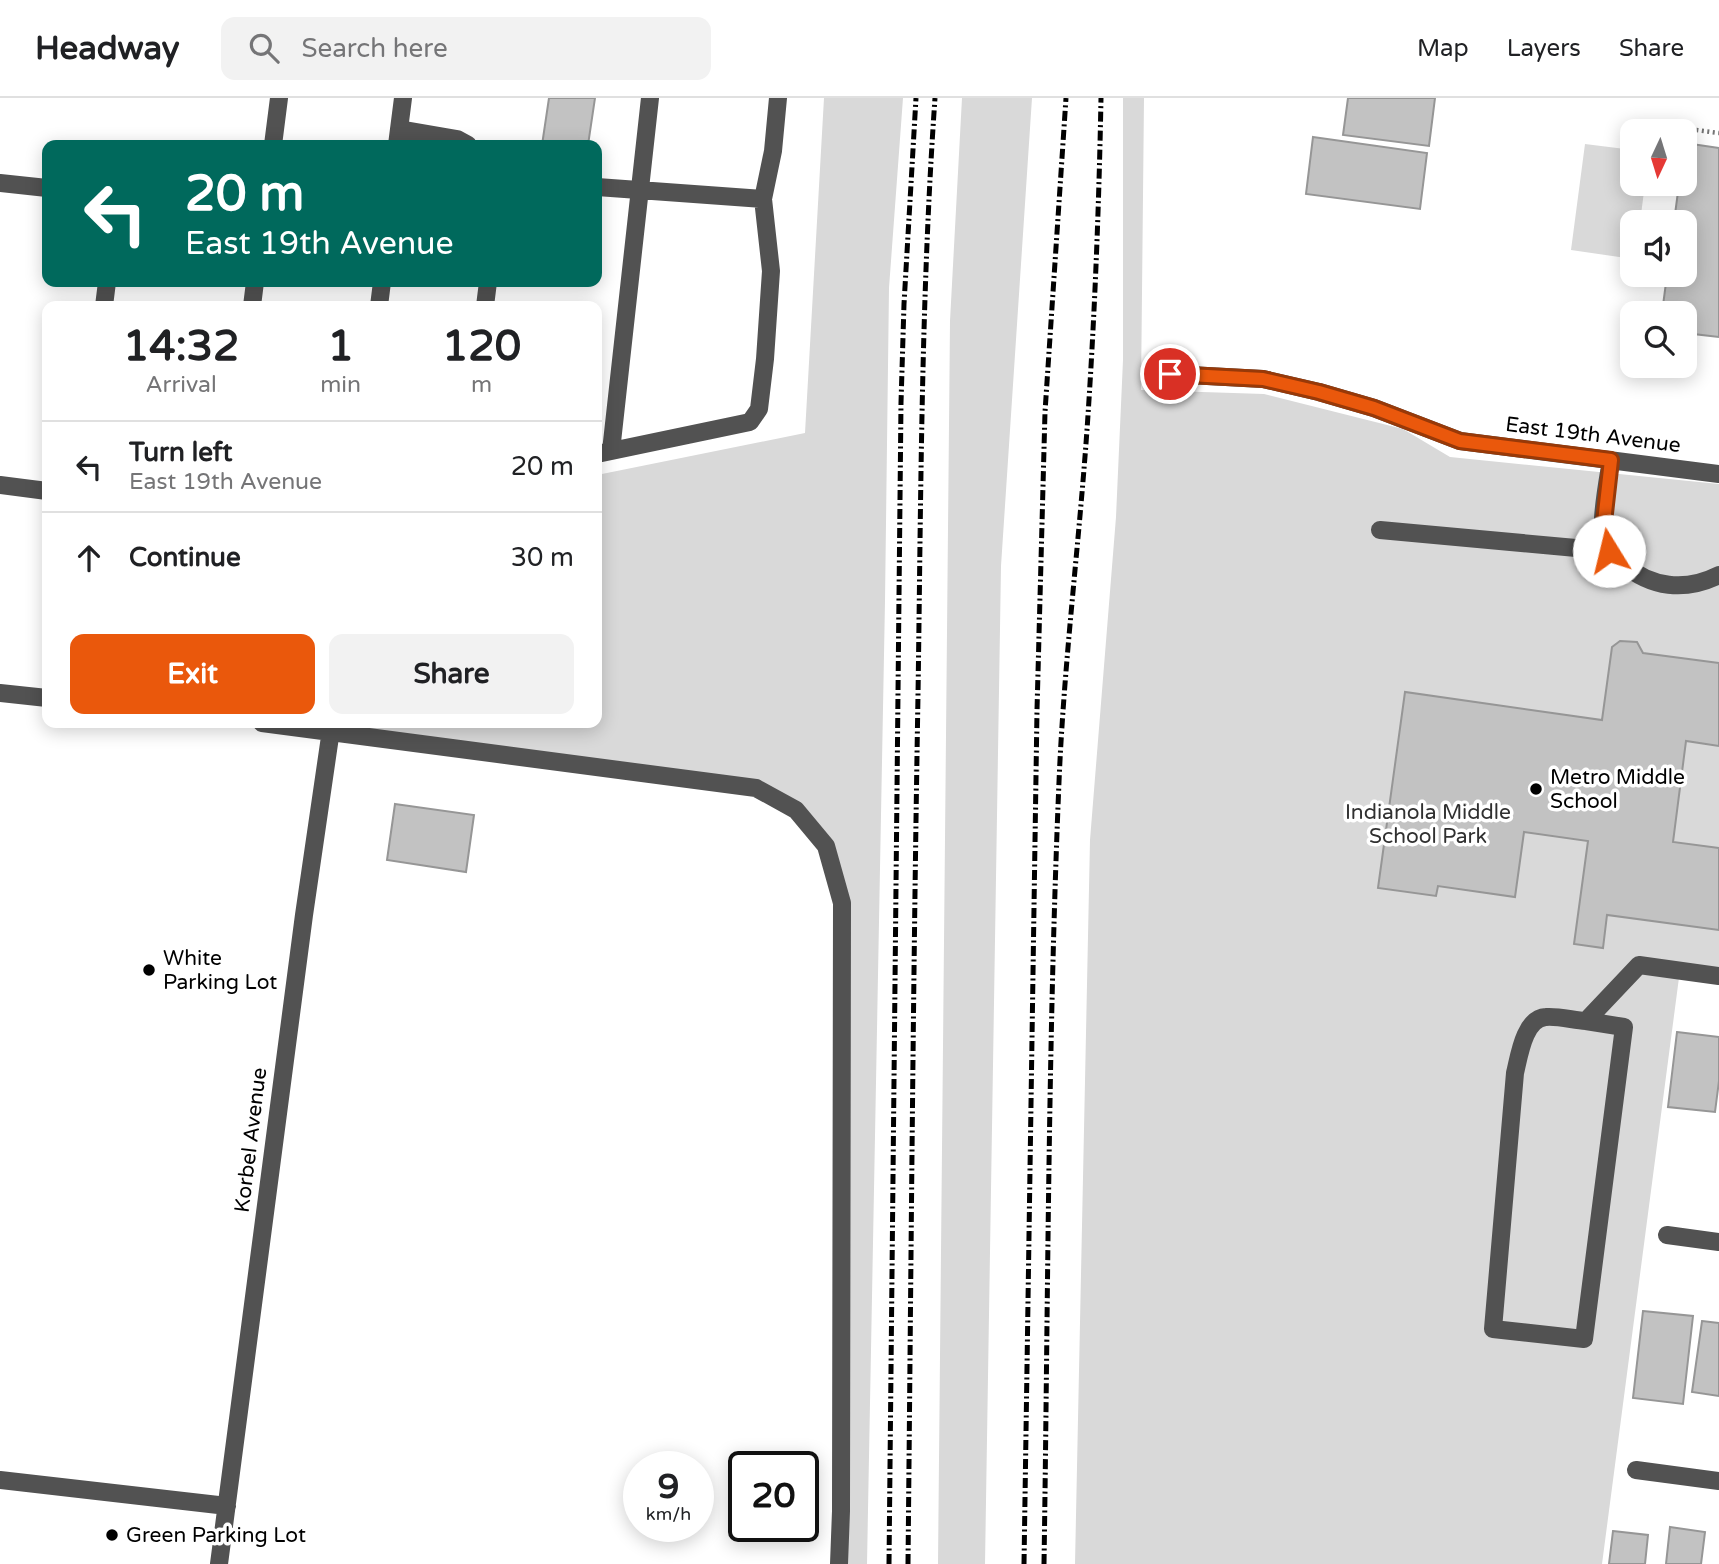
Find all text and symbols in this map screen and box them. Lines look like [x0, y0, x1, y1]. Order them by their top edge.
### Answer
search box [221, 17, 711, 80]
text: Headway [35, 29, 179, 68]
icon: search [245, 29, 283, 67]
text: Search here [301, 33, 448, 64]
text: Map [1417, 34, 1469, 63]
text: Layers [1507, 34, 1581, 63]
text: Share [1619, 34, 1684, 63]
north arrow [1620, 119, 1698, 196]
map controls [1620, 119, 1697, 378]
text: 20 m [185, 165, 304, 224]
icon: left [70, 168, 161, 259]
button: sound [1620, 210, 1697, 287]
text: East 19th Avenue [185, 225, 454, 263]
button: search [1620, 301, 1697, 378]
text: 14:32 [123, 321, 239, 372]
text: 1 [327, 321, 354, 372]
text: 120 [442, 321, 521, 372]
pin [1140, 344, 1200, 404]
icon: arrive [1151, 355, 1189, 393]
text: Arrival [146, 371, 217, 399]
text: min [320, 371, 361, 399]
text: m [471, 371, 492, 399]
street label: East 19th Avenue [1504, 412, 1682, 458]
text: Turn left [129, 437, 232, 468]
icon: left [70, 448, 108, 486]
text: 20 m [511, 451, 574, 482]
text: East 19th Avenue [129, 468, 322, 496]
position arrow [1572, 514, 1646, 588]
icon: ahead [70, 539, 108, 577]
text: Continue [129, 542, 241, 573]
text: 30 m [511, 542, 574, 573]
button: Exit [70, 634, 315, 714]
button: Share [329, 634, 574, 714]
place label: Metro Middle School [1550, 765, 1685, 814]
marker: Metro Middle School [1528, 781, 1544, 797]
park label: Indianola Middle School Park [1345, 800, 1511, 849]
place label: White Parking Lot [163, 946, 277, 995]
marker: White Parking Lot [141, 962, 157, 978]
street label: Korbel Avenue [230, 1066, 272, 1214]
speed limit sign: 20 [728, 1451, 819, 1542]
text: 9 [658, 1466, 679, 1508]
text: km/h [646, 1503, 691, 1525]
place label: Green Parking Lot [126, 1523, 306, 1548]
marker: Green Parking Lot [104, 1527, 120, 1543]

